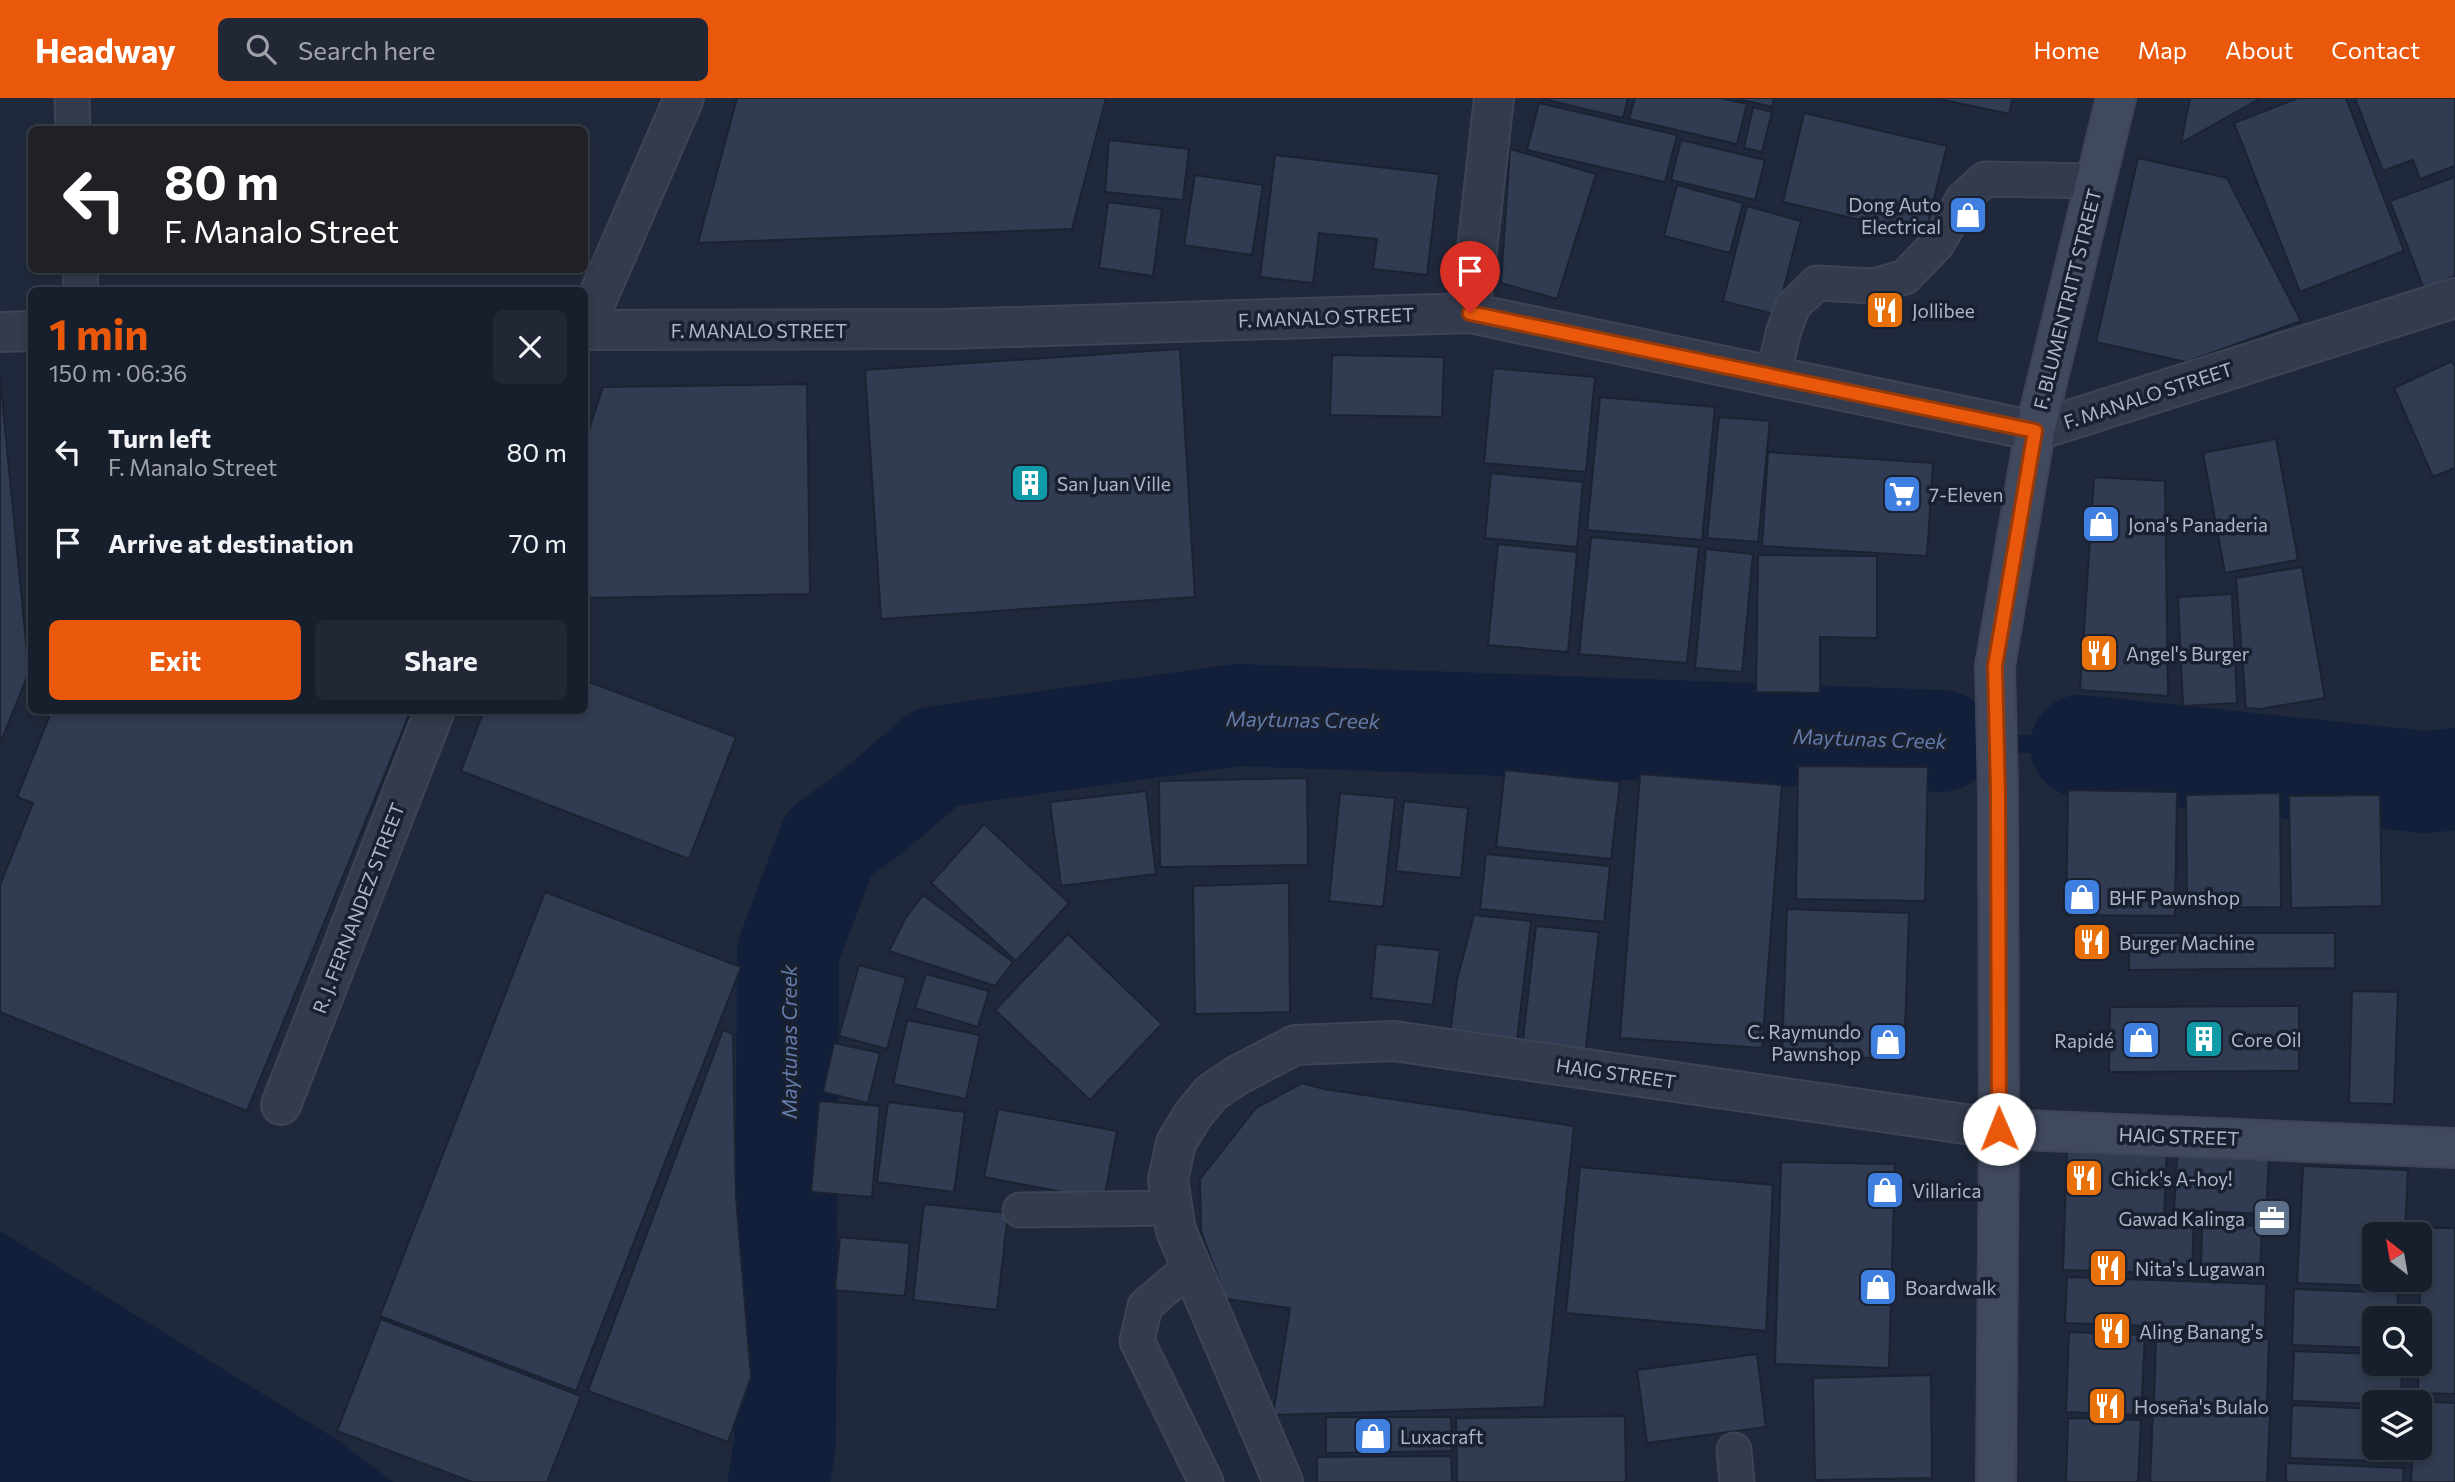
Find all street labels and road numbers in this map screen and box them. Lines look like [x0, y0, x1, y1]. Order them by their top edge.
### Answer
street label: F. BLUMENTRITT STREET [2028, 186, 2106, 412]
street label: F. MANALO STREET [1237, 302, 1415, 332]
street label: F. MANALO STREET [671, 319, 847, 342]
street label: F. MANALO STREET [2061, 357, 2235, 433]
street label: R. J. FERNANDEZ STREET [307, 800, 409, 1016]
street label: HAIG STREET [1555, 1053, 1677, 1093]
street label: HAIG STREET [2118, 1122, 2240, 1150]

